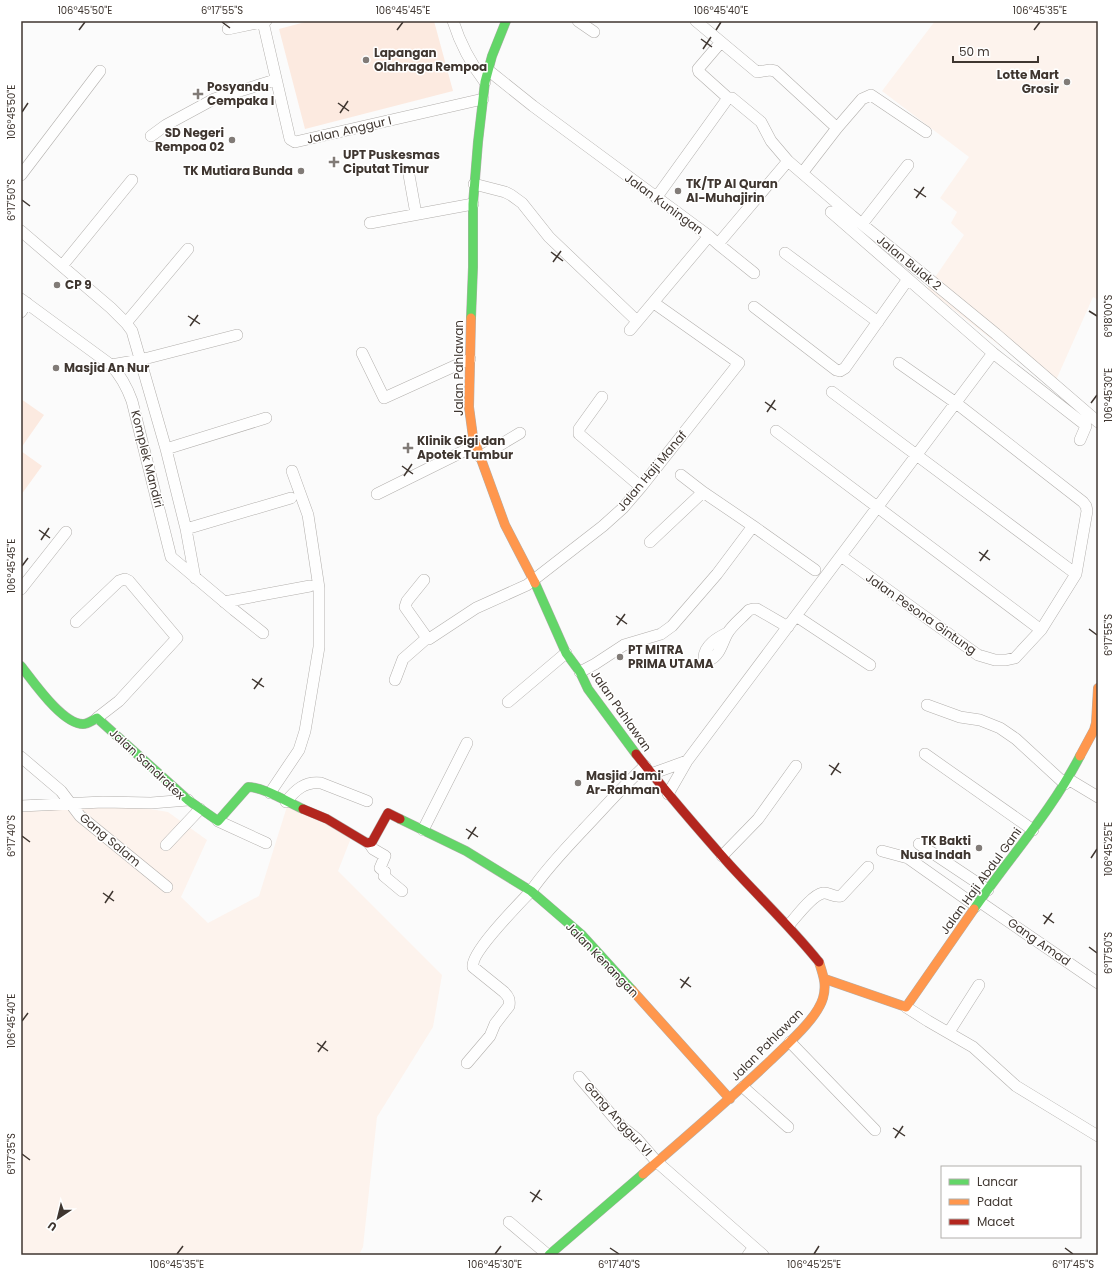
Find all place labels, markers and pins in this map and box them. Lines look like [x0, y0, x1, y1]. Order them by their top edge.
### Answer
place label: Lapangan Olahraga Rempoa [374, 44, 487, 75]
marker: Lapangan Olahraga Rempoa [361, 55, 371, 65]
place label: Lotte Mart Grosir [997, 66, 1059, 97]
marker: Lotte Mart Grosir [1062, 77, 1072, 87]
place label: Posyandu Cempaka I [207, 78, 274, 109]
marker: Posyandu Cempaka I [192, 88, 204, 100]
place label: SD Negeri Rempoa 02 [155, 124, 224, 155]
marker: SD Negeri Rempoa 02 [227, 135, 237, 145]
place label: UPT Puskesmas Ciputat Timur [343, 146, 440, 177]
marker: UPT Puskesmas Ciputat Timur [328, 156, 340, 168]
place label: TK Mutiara Bunda [183, 162, 293, 179]
marker: TK Mutiara Bunda [296, 166, 306, 176]
place label: TK/TP Al Quran Al-Muhajirin [686, 175, 778, 206]
marker: TK/TP Al Quran Al-Muhajirin [673, 186, 683, 196]
place label: CP 9 [65, 276, 92, 293]
marker: CP 9 [52, 280, 62, 290]
place label: Masjid An Nur [64, 359, 149, 376]
marker: Masjid An Nur [51, 363, 61, 373]
place label: Klinik Gigi dan Apotek Tumbur [417, 432, 513, 463]
marker: Klinik Gigi dan Apotek Tumbur [402, 442, 414, 454]
place label: PT MITRA PRIMA UTAMA [628, 641, 714, 672]
marker: PT MITRA PRIMA UTAMA [615, 652, 625, 662]
place label: Masjid Jami' Ar-Rahman [586, 767, 664, 798]
marker: Masjid Jami' Ar-Rahman [573, 778, 583, 788]
place label: TK Bakti Nusa Indah [900, 832, 971, 863]
marker: TK Bakti Nusa Indah [974, 843, 984, 853]

